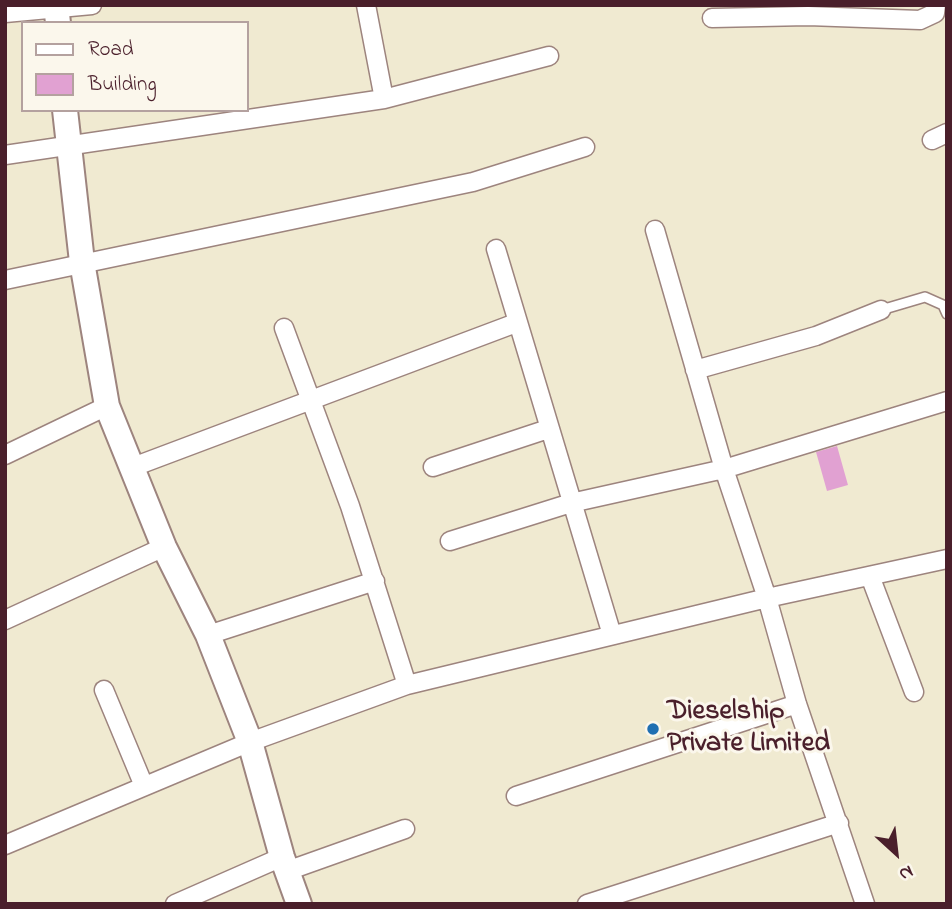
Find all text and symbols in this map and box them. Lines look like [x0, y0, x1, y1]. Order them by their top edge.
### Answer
legend [21, 21, 248, 112]
text: Road [88, 35, 134, 65]
text: Building [88, 70, 157, 100]
place label: Dieselship Private Limited [667, 696, 830, 762]
marker: Dieselship Private Limited [645, 721, 661, 737]
north arrow [861, 818, 931, 888]
text: N [894, 857, 918, 887]

